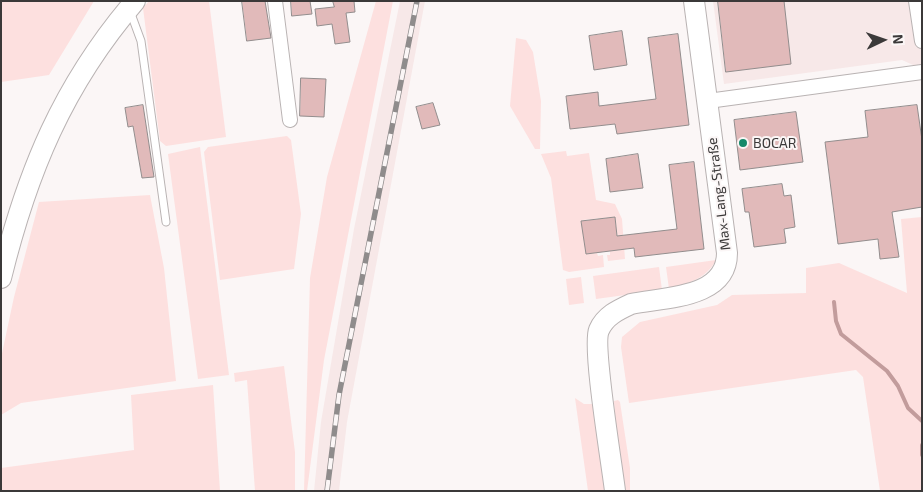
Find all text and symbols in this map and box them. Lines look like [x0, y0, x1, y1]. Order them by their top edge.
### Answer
north arrow [858, 15, 908, 65]
text: N [890, 34, 907, 45]
place label: BOCAR [753, 135, 796, 151]
street label: Max-Lang-Straße [704, 137, 734, 251]
marker: BOCAR [737, 137, 749, 149]

